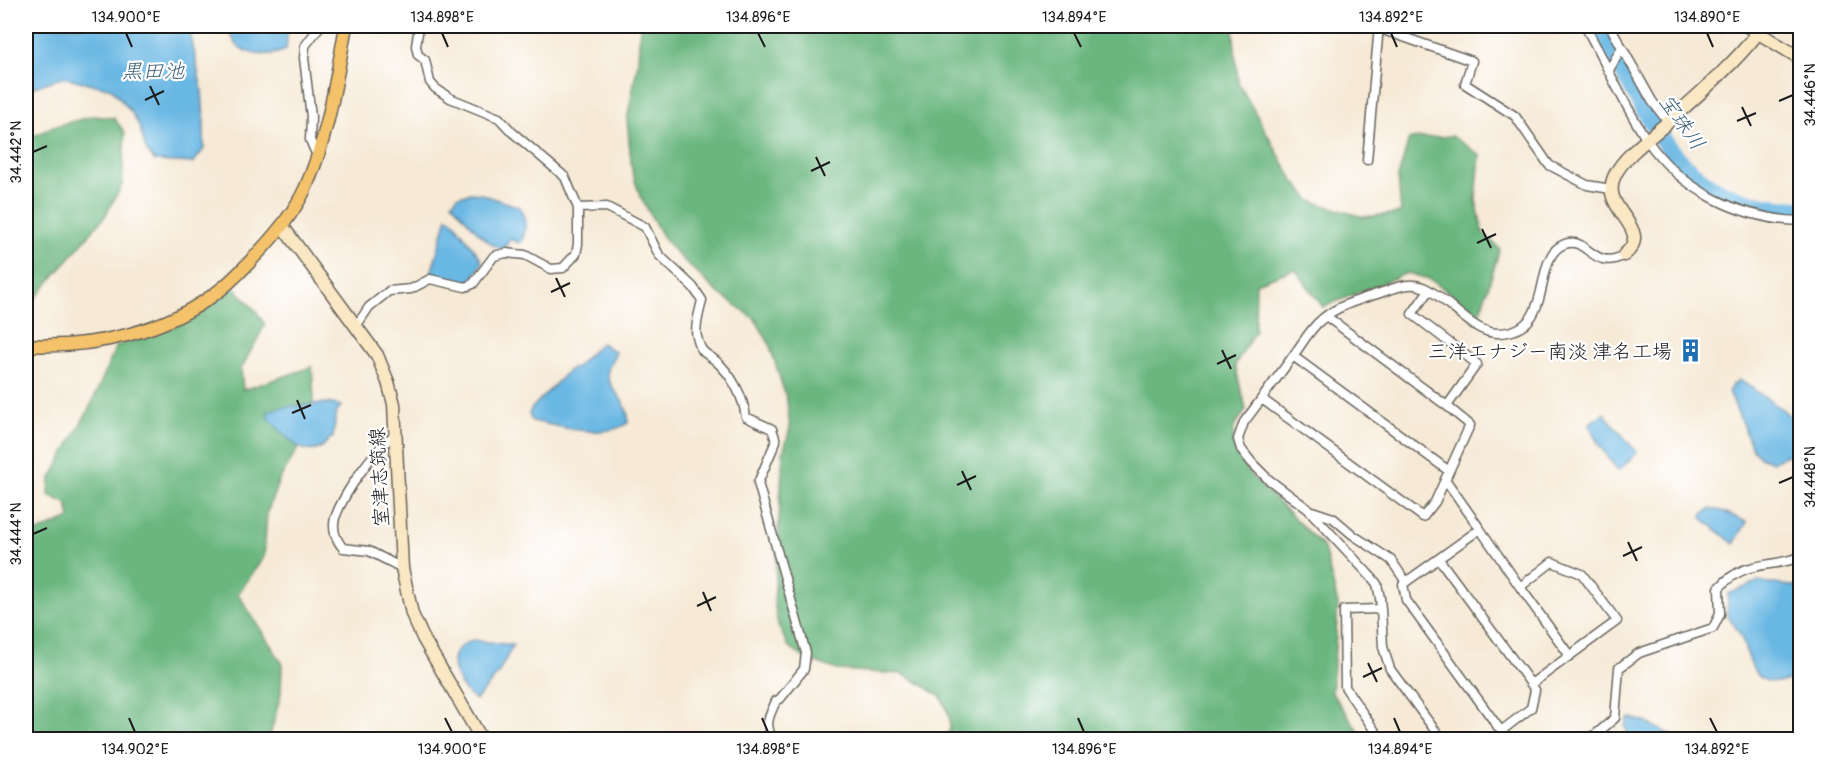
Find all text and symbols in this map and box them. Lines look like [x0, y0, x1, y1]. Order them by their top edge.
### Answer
text: 134.900°E [92, 8, 161, 27]
text: 134.898°E [410, 8, 474, 27]
text: 134.896°E [726, 8, 791, 27]
text: 134.894°E [1042, 8, 1106, 27]
text: 134.892°E [1359, 8, 1423, 27]
text: 134.890°E [1674, 8, 1740, 27]
water label: 黒田池 [122, 58, 185, 85]
text: 34.446°N [1801, 63, 1820, 127]
water label: 宝珠川 [1652, 89, 1711, 156]
text: 34.442°N [7, 121, 26, 183]
building icon: 三洋エナジー南淡 津名工場 [1677, 338, 1703, 364]
place label: 三洋エナジー南淡 津名工場 [1428, 339, 1672, 364]
street label: 室津志筑線 [364, 426, 395, 528]
text: 34.448°N [1801, 446, 1820, 508]
text: 34.444°N [7, 502, 26, 566]
text: 134.902°E [102, 740, 169, 759]
text: 134.900°E [418, 740, 487, 759]
text: 134.898°E [736, 740, 800, 759]
text: 134.896°E [1052, 740, 1117, 759]
text: 134.894°E [1368, 740, 1432, 759]
text: 134.892°E [1685, 740, 1749, 759]

